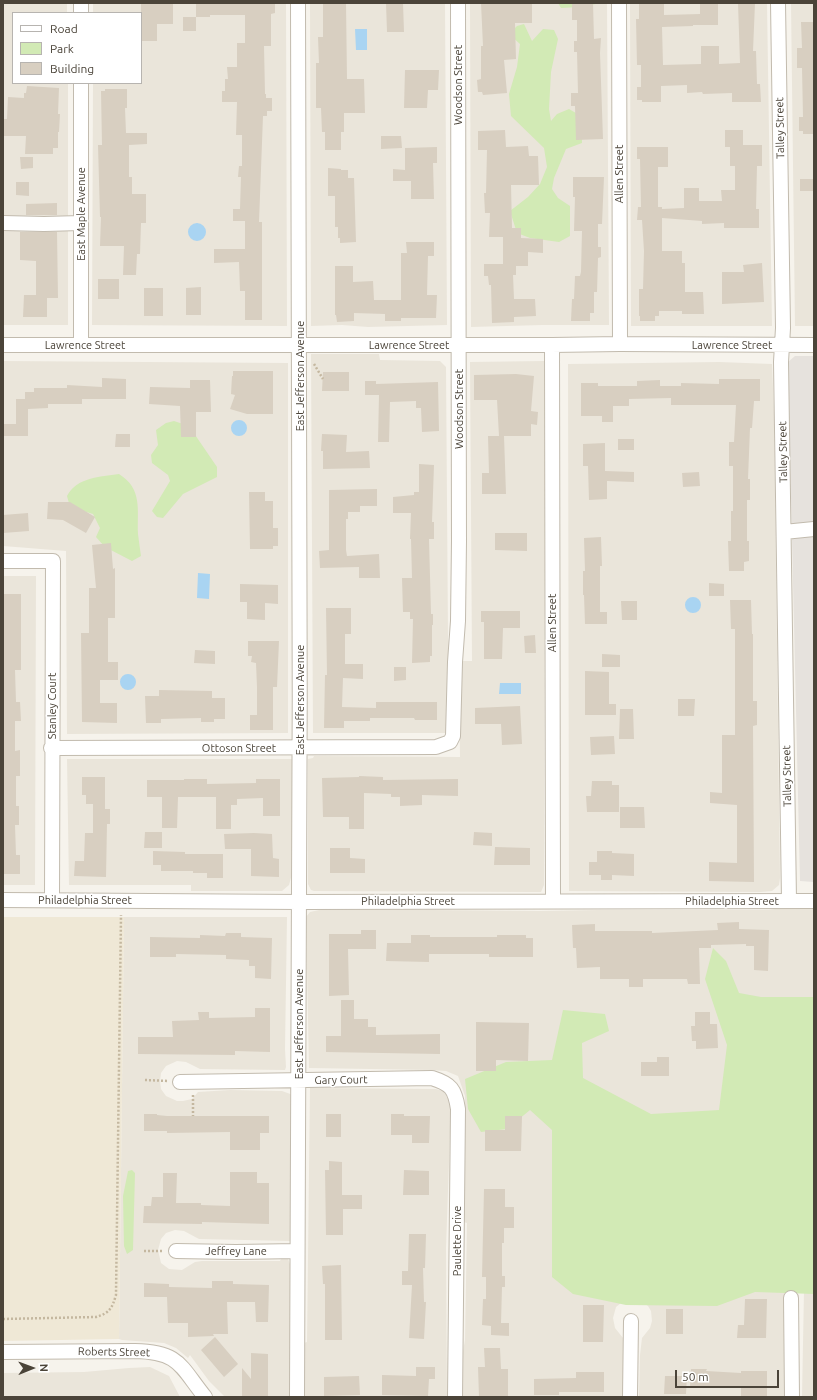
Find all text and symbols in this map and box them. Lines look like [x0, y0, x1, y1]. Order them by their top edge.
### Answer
legend [12, 12, 142, 84]
text: Road [50, 22, 78, 35]
text: Park [50, 42, 74, 55]
street label: Woodson Street [451, 45, 465, 125]
text: Building [50, 62, 94, 75]
street label: Talley Street [773, 97, 787, 159]
street label: Allen Street [612, 145, 626, 203]
street label: East Maple Avenue [74, 167, 88, 261]
street label: East Jefferson Avenue [293, 321, 307, 431]
street label: Lawrence Street [45, 338, 125, 352]
street label: Lawrence Street [369, 338, 449, 352]
street label: Lawrence Street [692, 338, 772, 352]
street label: Woodson Street [452, 369, 466, 449]
street label: Talley Street [776, 421, 790, 483]
street label: Allen Street [545, 594, 559, 652]
street label: East Jefferson Avenue [293, 645, 307, 755]
street label: Stanley Court [45, 673, 59, 739]
street label: Ottoson Street [202, 741, 276, 755]
street label: Talley Street [780, 745, 794, 807]
street label: Philadelphia Street [38, 893, 132, 907]
street label: Philadelphia Street [361, 894, 455, 908]
street label: Philadelphia Street [685, 894, 779, 908]
street label: East Jefferson Avenue [292, 969, 306, 1079]
street label: Gary Court [314, 1073, 368, 1087]
street label: Paulette Drive [450, 1206, 464, 1276]
street label: Jeffrey Lane [205, 1244, 267, 1258]
street label: Roberts Street [78, 1345, 150, 1359]
north arrow [12, 1348, 52, 1388]
scale bar [677, 1362, 781, 1388]
text: N [38, 1364, 50, 1372]
text: 50 m [682, 1370, 709, 1383]

